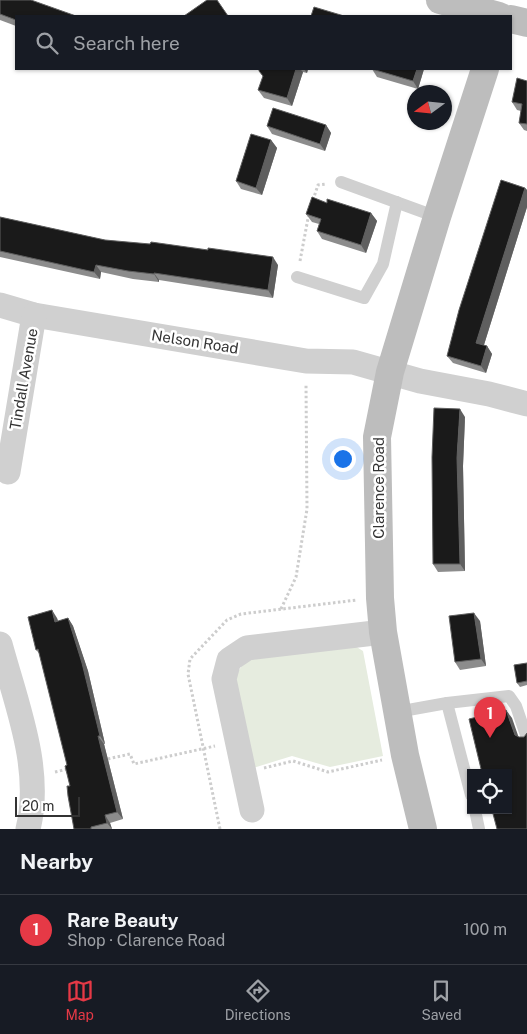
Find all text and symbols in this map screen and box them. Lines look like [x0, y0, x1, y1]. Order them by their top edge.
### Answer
search box [15, 15, 512, 70]
icon: search [33, 29, 61, 57]
text: Search here [73, 32, 180, 54]
north arrow [407, 85, 452, 130]
street label: Nelson Road [150, 326, 240, 357]
street label: Tindall Avenue [6, 327, 41, 431]
street label: Clarence Road [370, 437, 387, 539]
your location [330, 446, 356, 472]
pin: 1 [474, 697, 506, 738]
map controls [467, 769, 512, 814]
button: locate [467, 769, 512, 814]
scale bar [15, 794, 80, 817]
text: 20 m [22, 798, 54, 814]
text: Nearby [20, 849, 93, 874]
text: Rare Beauty [67, 909, 179, 931]
text: 1 [33, 920, 39, 939]
text: 100 m [463, 920, 507, 939]
text: Shop · Clarence Road [67, 931, 225, 950]
tab: Map [65, 977, 94, 1023]
tab: Directions [225, 977, 291, 1023]
tab: Saved [421, 977, 462, 1023]

